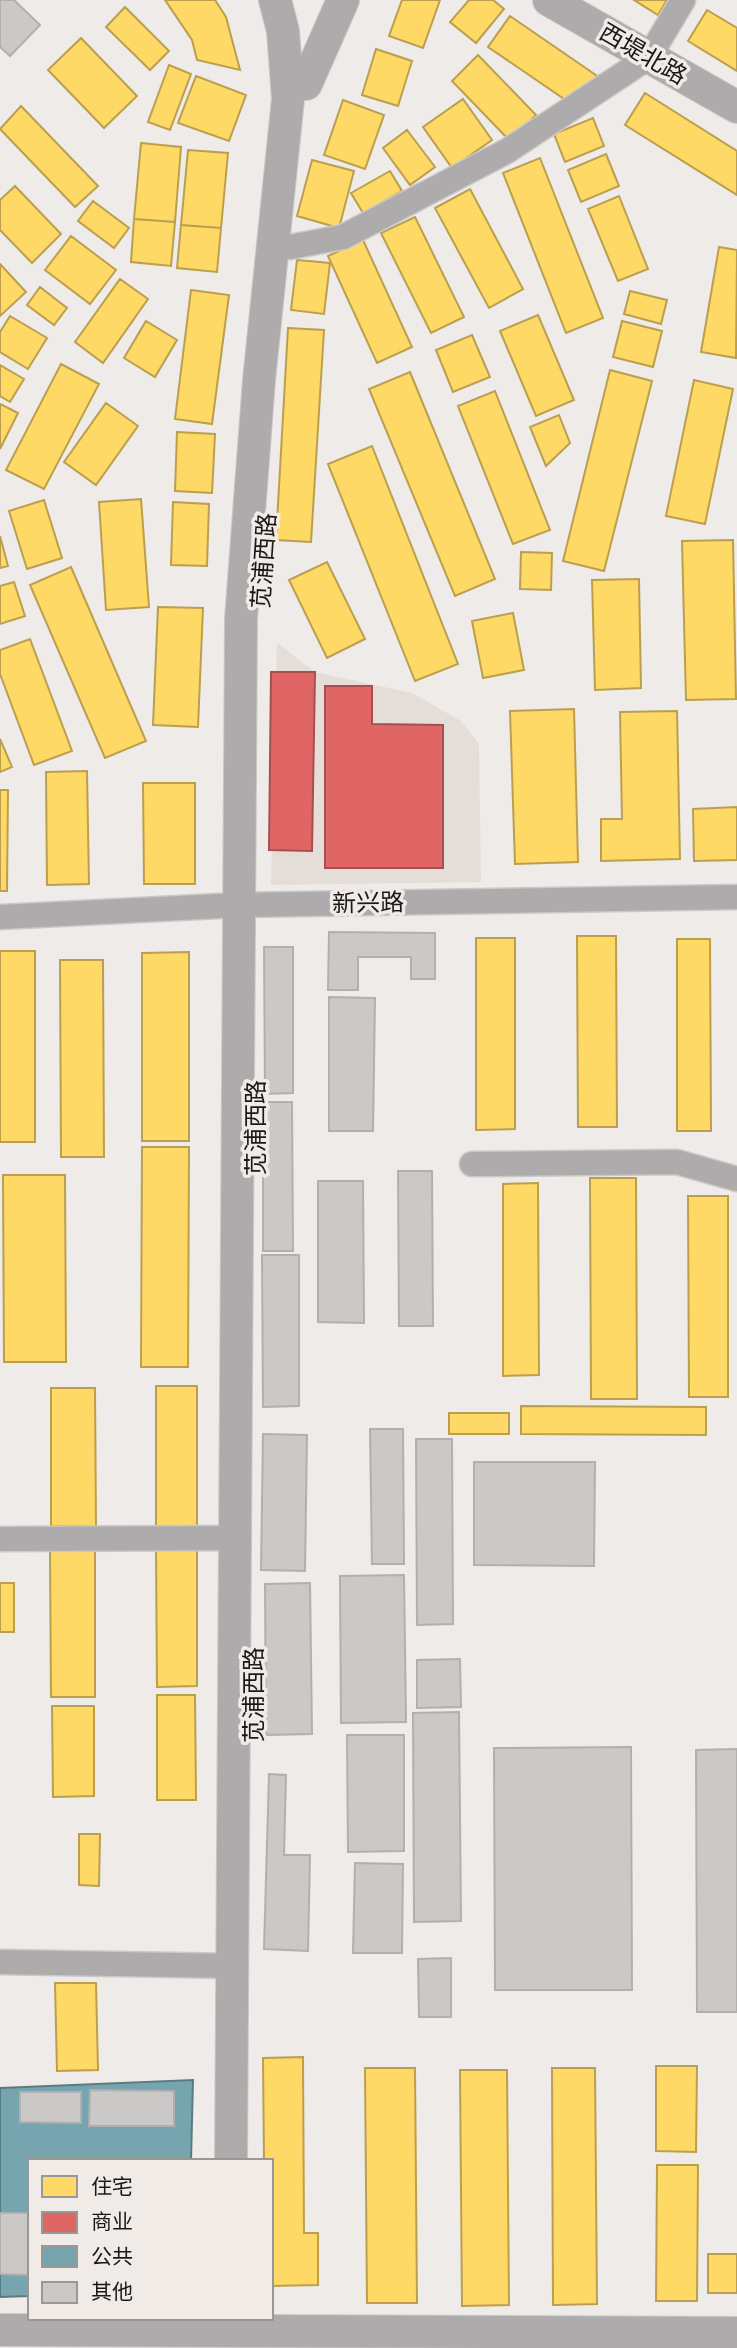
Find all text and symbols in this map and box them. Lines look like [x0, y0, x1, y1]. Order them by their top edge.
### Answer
street label: 西堤北路 [594, 14, 694, 91]
street label: 苋浦西路 [243, 512, 282, 610]
street label: 新兴路 [332, 884, 404, 919]
street label: 苋浦西路 [238, 1080, 271, 1176]
street label: 苋浦西路 [236, 1647, 269, 1743]
legend [28, 2159, 273, 2320]
text: 住宅 [91, 2172, 133, 2200]
text: 商业 [91, 2207, 133, 2235]
text: 公共 [91, 2242, 133, 2270]
text: 其他 [91, 2277, 133, 2305]

